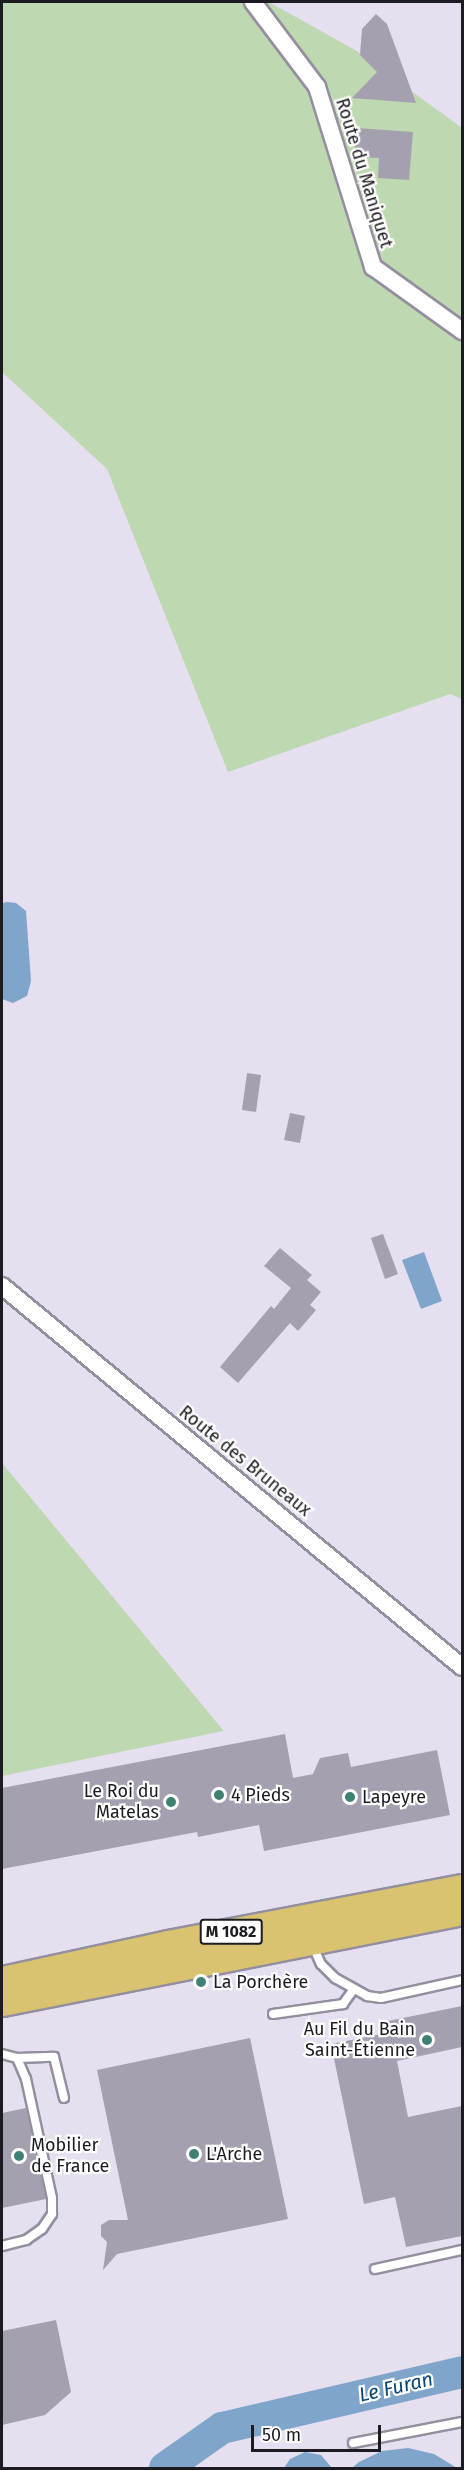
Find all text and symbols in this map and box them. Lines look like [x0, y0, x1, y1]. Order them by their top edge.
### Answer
street label: Route du Maniquet [331, 96, 397, 250]
street label: Route des Bruneaux [175, 1401, 315, 1521]
place label: Le Roi du Matelas [84, 1781, 159, 1824]
place label: 4 Pieds [231, 1784, 290, 1806]
place label: Lapeyre [362, 1786, 426, 1808]
marker: 4 Pieds [212, 1788, 226, 1802]
marker: Lapeyre [343, 1790, 357, 1804]
marker: Le Roi du Matelas [164, 1795, 178, 1809]
road number: M 1082 [200, 1919, 262, 1945]
place label: La Porchère [213, 1971, 308, 1993]
marker: La Porchère [194, 1975, 208, 1989]
place label: Au Fil du Bain Saint-Étienne [304, 2019, 415, 2062]
marker: Au Fil du Bain Saint-Étienne [420, 2033, 434, 2047]
place label: Mobilier de France [31, 2135, 109, 2178]
place label: L'Arche [206, 2143, 262, 2165]
marker: L'Arche [187, 2147, 201, 2161]
marker: Mobilier de France [12, 2149, 26, 2163]
water label: Le Furan [357, 2367, 435, 2407]
scale bar [254, 2413, 384, 2451]
text: 50 m [262, 2424, 301, 2446]

